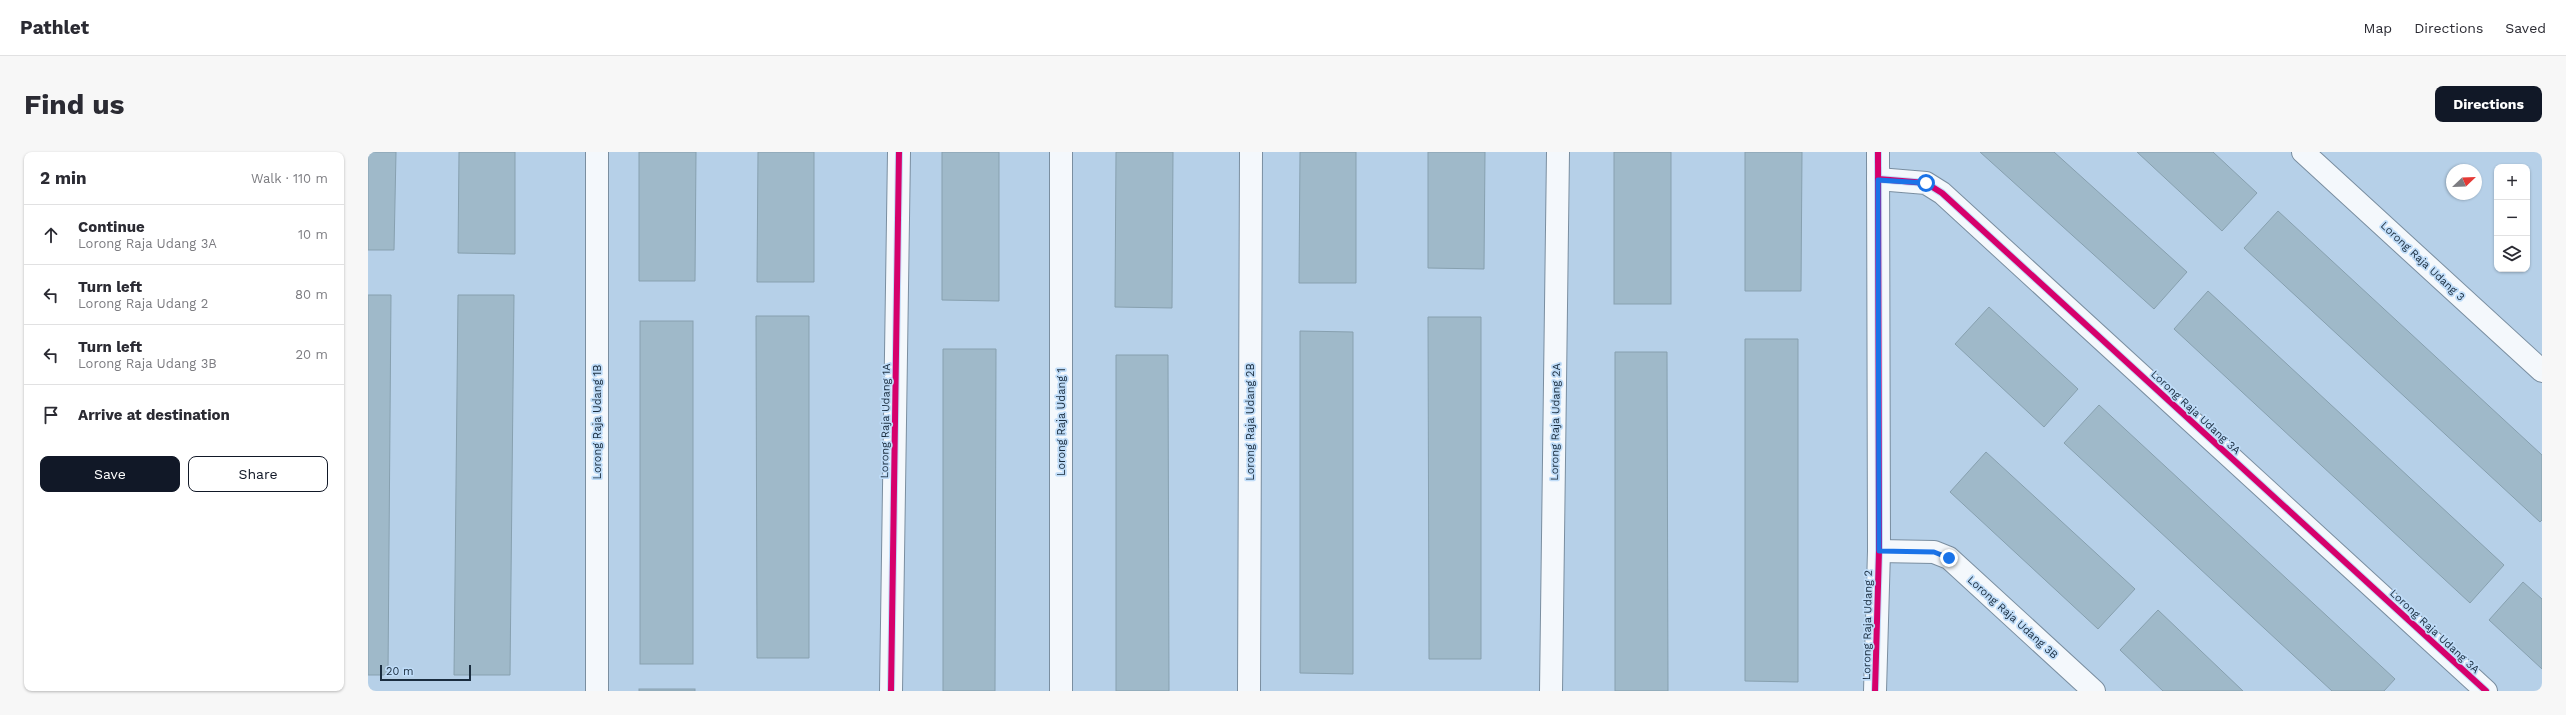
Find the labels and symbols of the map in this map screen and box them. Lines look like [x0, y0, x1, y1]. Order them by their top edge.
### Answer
north arrow [2446, 164, 2482, 200]
route start [1917, 174, 1935, 192]
street label: Lorong Raja Udang 3 [2378, 219, 2467, 304]
street label: Lorong Raja Udang 1A [878, 363, 893, 479]
street label: Lorong Raja Udang 2B [1244, 363, 1257, 481]
street label: Lorong Raja Udang 2A [1548, 363, 1563, 481]
street label: Lorong Raja Udang 1B [591, 364, 604, 480]
street label: Lorong Raja Udang 1 [1055, 368, 1068, 476]
street label: Lorong Raja Udang 3A [2148, 368, 2243, 457]
route end [1940, 549, 1958, 567]
street label: Lorong Raja Udang 2 [1860, 570, 1875, 680]
street label: Lorong Raja Udang 3B [1965, 573, 2061, 661]
street label: Lorong Raja Udang 3A [2387, 587, 2482, 676]
scale bar [380, 663, 471, 682]

